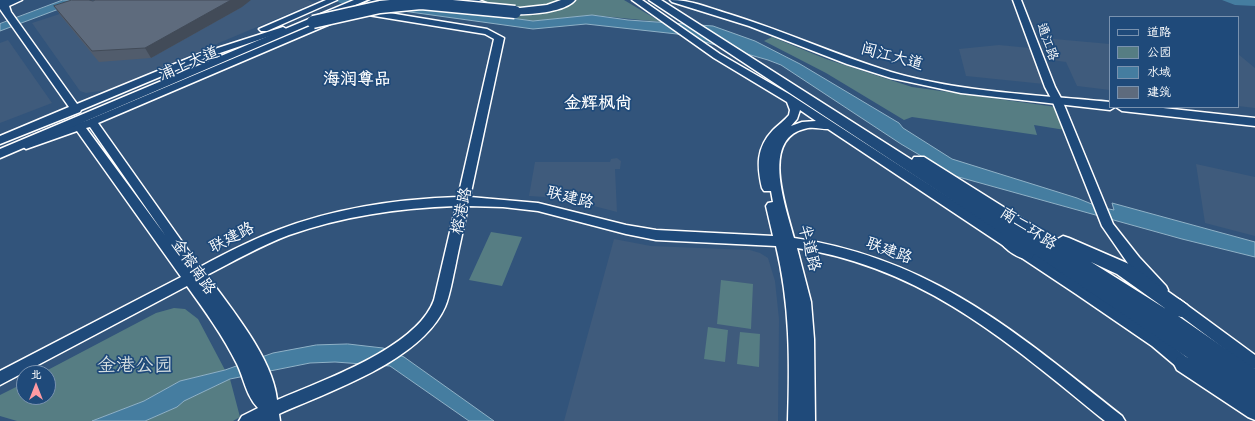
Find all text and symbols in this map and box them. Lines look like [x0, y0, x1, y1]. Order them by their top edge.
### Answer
legend [1109, 16, 1239, 108]
street label: 通江路 [1033, 21, 1061, 63]
text: 道路 [1147, 24, 1171, 40]
street label: 闽江大道 [859, 39, 925, 75]
street label: 浦上大道 [156, 43, 222, 85]
text: 公园 [1147, 44, 1171, 60]
text: 水域 [1147, 64, 1171, 80]
district label: 海润尊品 [323, 70, 391, 90]
text: 建筑 [1147, 84, 1171, 100]
district label: 金辉枫尚 [564, 94, 632, 114]
street label: 联建路 [544, 183, 596, 213]
street label: 榕港路 [448, 186, 476, 236]
street label: 南二环路 [996, 204, 1060, 254]
street label: 联建路 [206, 219, 258, 257]
street label: 半道路 [794, 222, 824, 274]
street label: 联建路 [863, 234, 915, 268]
street label: 金榕南路 [167, 235, 219, 299]
park label: 金港公园 [97, 355, 173, 377]
north arrow [16, 365, 56, 405]
text: 北 [31, 367, 42, 381]

